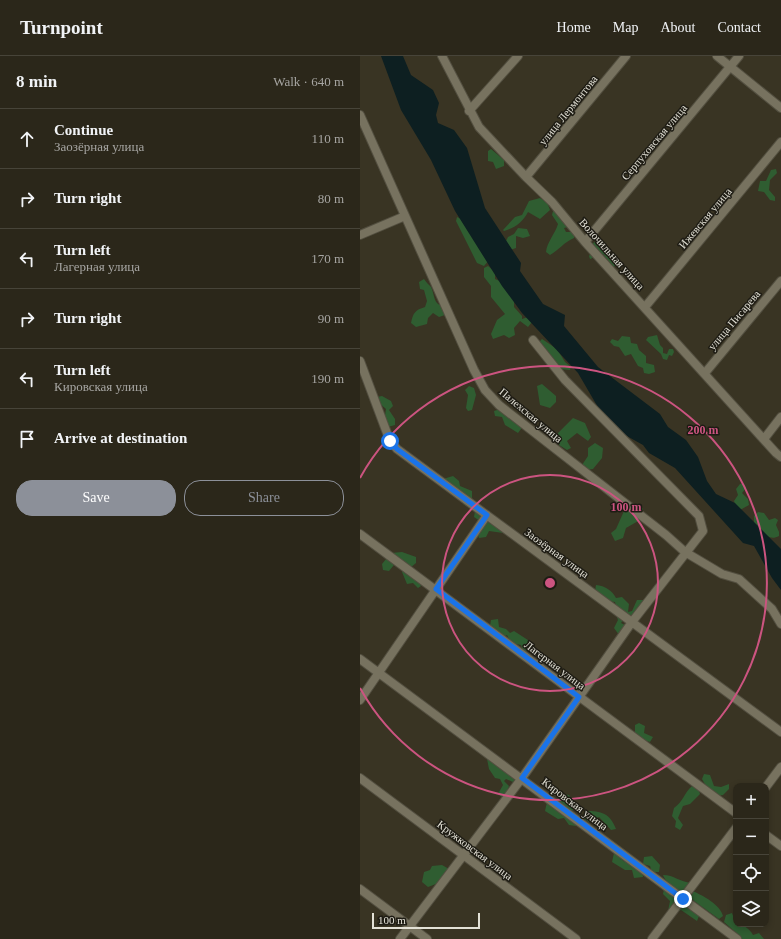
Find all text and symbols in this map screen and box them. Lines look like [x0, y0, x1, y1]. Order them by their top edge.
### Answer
text: Turnpoint [20, 17, 103, 38]
text: Home [557, 20, 591, 35]
text: Map [613, 20, 638, 35]
text: About [660, 20, 695, 35]
text: Contact [717, 20, 761, 35]
text: 8 min [16, 72, 57, 91]
street label: улица Лермонтова [536, 73, 600, 147]
text: Walk · 640 m [273, 74, 344, 89]
street label: Серпуховская улица [619, 102, 689, 182]
text: Continue [54, 122, 113, 138]
icon: ahead [16, 128, 38, 150]
text: 110 m [312, 131, 344, 146]
text: Заозёрная улица [54, 139, 144, 154]
street label: Ижевская улица [676, 185, 734, 251]
icon: right [16, 188, 38, 210]
text: Turn right [54, 190, 121, 206]
text: 80 m [318, 191, 344, 206]
street label: Волочильная улица [577, 216, 647, 292]
text: Turn left [54, 242, 111, 258]
icon: left [16, 248, 38, 270]
text: 170 m [311, 251, 344, 266]
text: Лагерная улица [54, 259, 140, 274]
street label: улица Писарева [706, 288, 762, 352]
icon: right [16, 308, 38, 330]
text: Turn right [54, 310, 121, 326]
text: 90 m [318, 311, 344, 326]
text: Turn left [54, 362, 111, 378]
icon: left [16, 368, 38, 390]
text: 190 m [311, 371, 344, 386]
text: Кировская улица [54, 379, 148, 394]
street label: Палехская улица [497, 385, 565, 445]
text: 200 m [688, 423, 719, 437]
icon: arrive [16, 428, 38, 450]
text: Arrive at destination [54, 430, 187, 446]
route start [381, 432, 399, 450]
button: Save [16, 480, 176, 516]
button: Share [184, 480, 344, 516]
text: 100 m [611, 500, 642, 514]
street label: Заозёрная улица [523, 526, 592, 580]
centre of rings [543, 576, 557, 590]
street label: Лагерная улица [522, 638, 588, 692]
street label: Кировская улица [540, 775, 610, 833]
map controls [733, 783, 769, 927]
button: + [733, 783, 769, 819]
street label: Кружковская улица [435, 818, 515, 882]
button: − [733, 819, 769, 855]
button: locate [733, 855, 769, 891]
route end [674, 890, 692, 908]
button: layers [733, 891, 769, 927]
scale bar [372, 911, 480, 930]
text: 100 m [378, 914, 406, 926]

